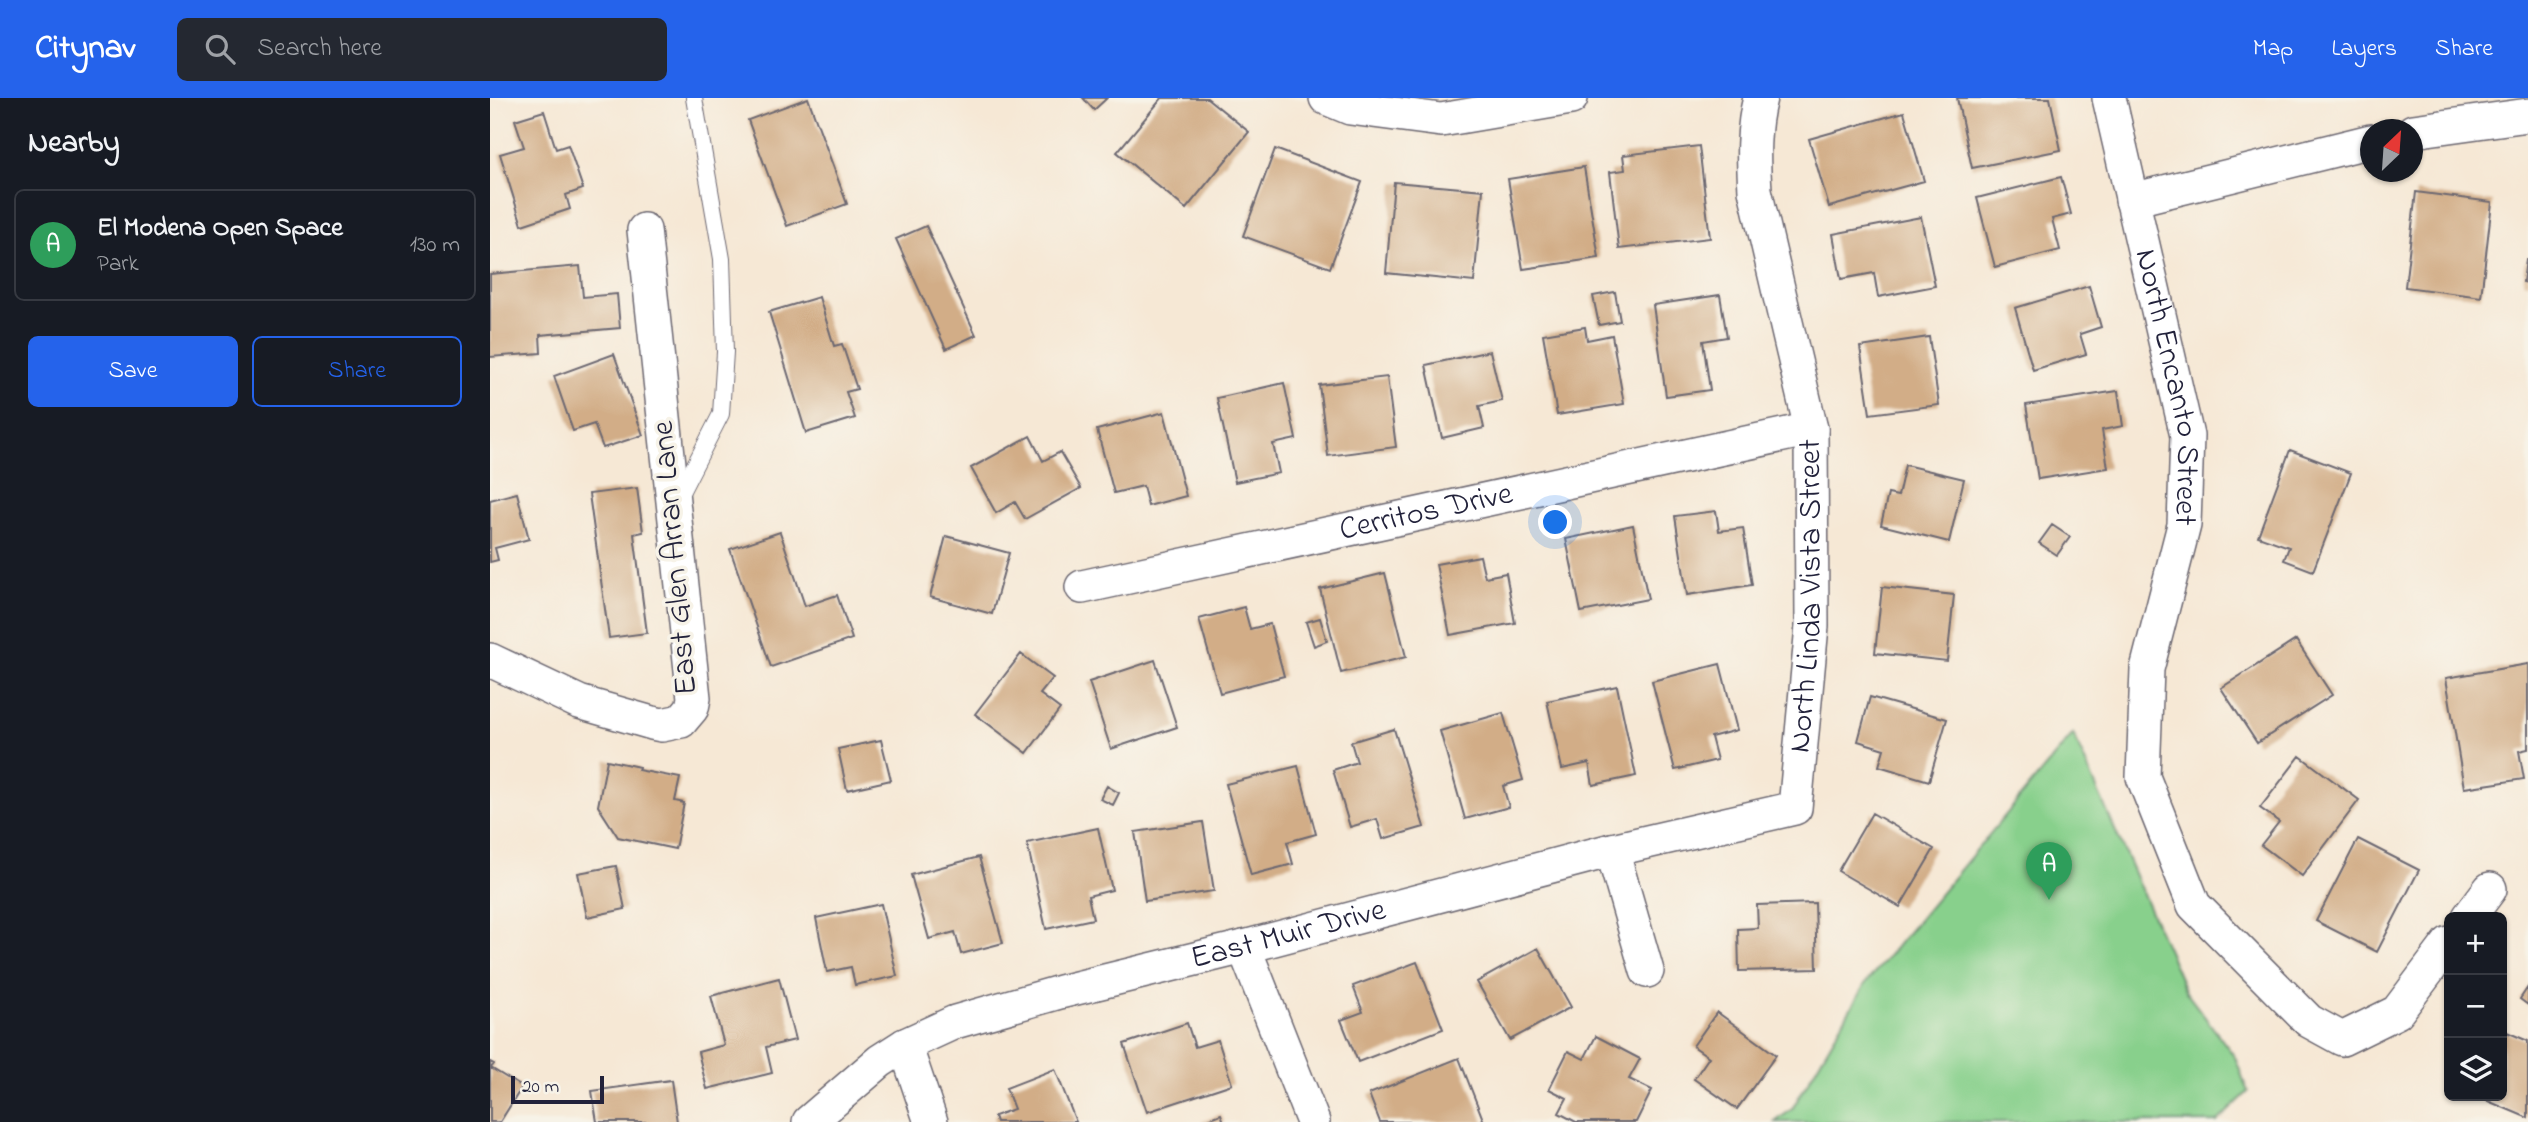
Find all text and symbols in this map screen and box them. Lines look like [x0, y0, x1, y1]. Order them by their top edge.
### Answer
search box [177, 18, 667, 81]
text: Citynav [35, 25, 135, 73]
icon: search [201, 30, 239, 68]
text: Search here [257, 30, 382, 68]
text: Map [2253, 32, 2293, 67]
text: Layers [2331, 32, 2397, 67]
text: Share [2435, 32, 2493, 67]
north arrow [2360, 119, 2423, 182]
text: Nearby [28, 122, 120, 166]
text: El Modena Open Space [97, 210, 343, 248]
text: A [46, 229, 60, 262]
text: 130 m [410, 229, 460, 262]
street label: North Encanto Street [2121, 244, 2210, 526]
text: Park [97, 248, 139, 281]
button: Save [28, 336, 238, 407]
button: Share [252, 336, 462, 407]
street label: East Glen Arran Lane [641, 418, 711, 697]
street label: North Linda Vista Street [1777, 439, 1836, 755]
street label: Cerritos Drive [1335, 471, 1518, 554]
your location [1538, 505, 1572, 539]
pin: A [2026, 842, 2072, 900]
street label: East Muir Drive [1186, 887, 1392, 983]
map controls [2444, 912, 2507, 1101]
button: + [2444, 912, 2507, 975]
button: − [2444, 975, 2507, 1038]
button: layers [2444, 1038, 2507, 1101]
scale bar [511, 1073, 604, 1105]
text: 20 m [522, 1074, 559, 1101]

